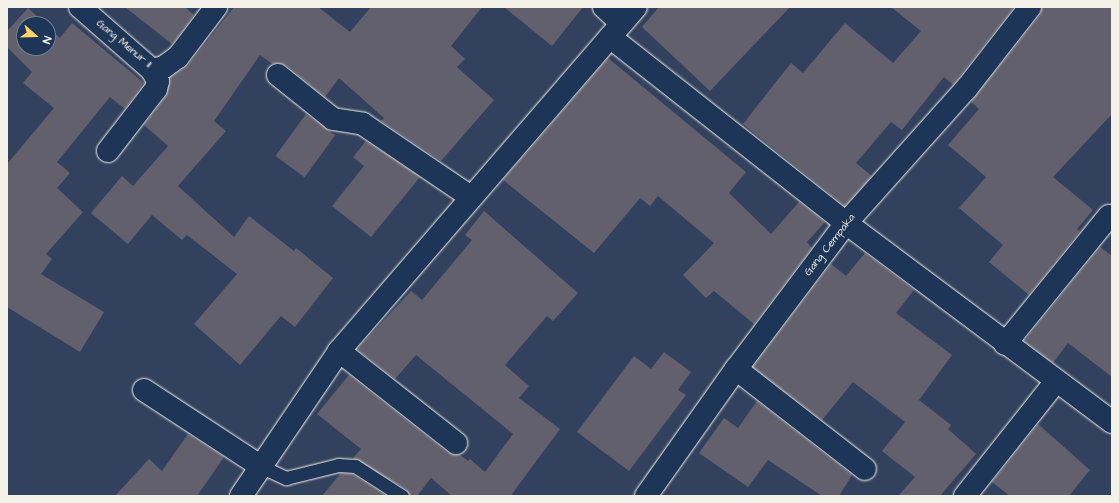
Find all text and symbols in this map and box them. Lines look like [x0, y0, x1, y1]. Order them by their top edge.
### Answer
north arrow [16, 16, 56, 56]
street label: Gang Menur II [93, 17, 155, 71]
text: N [39, 34, 55, 46]
street label: Gang Cempaka [802, 211, 858, 279]

